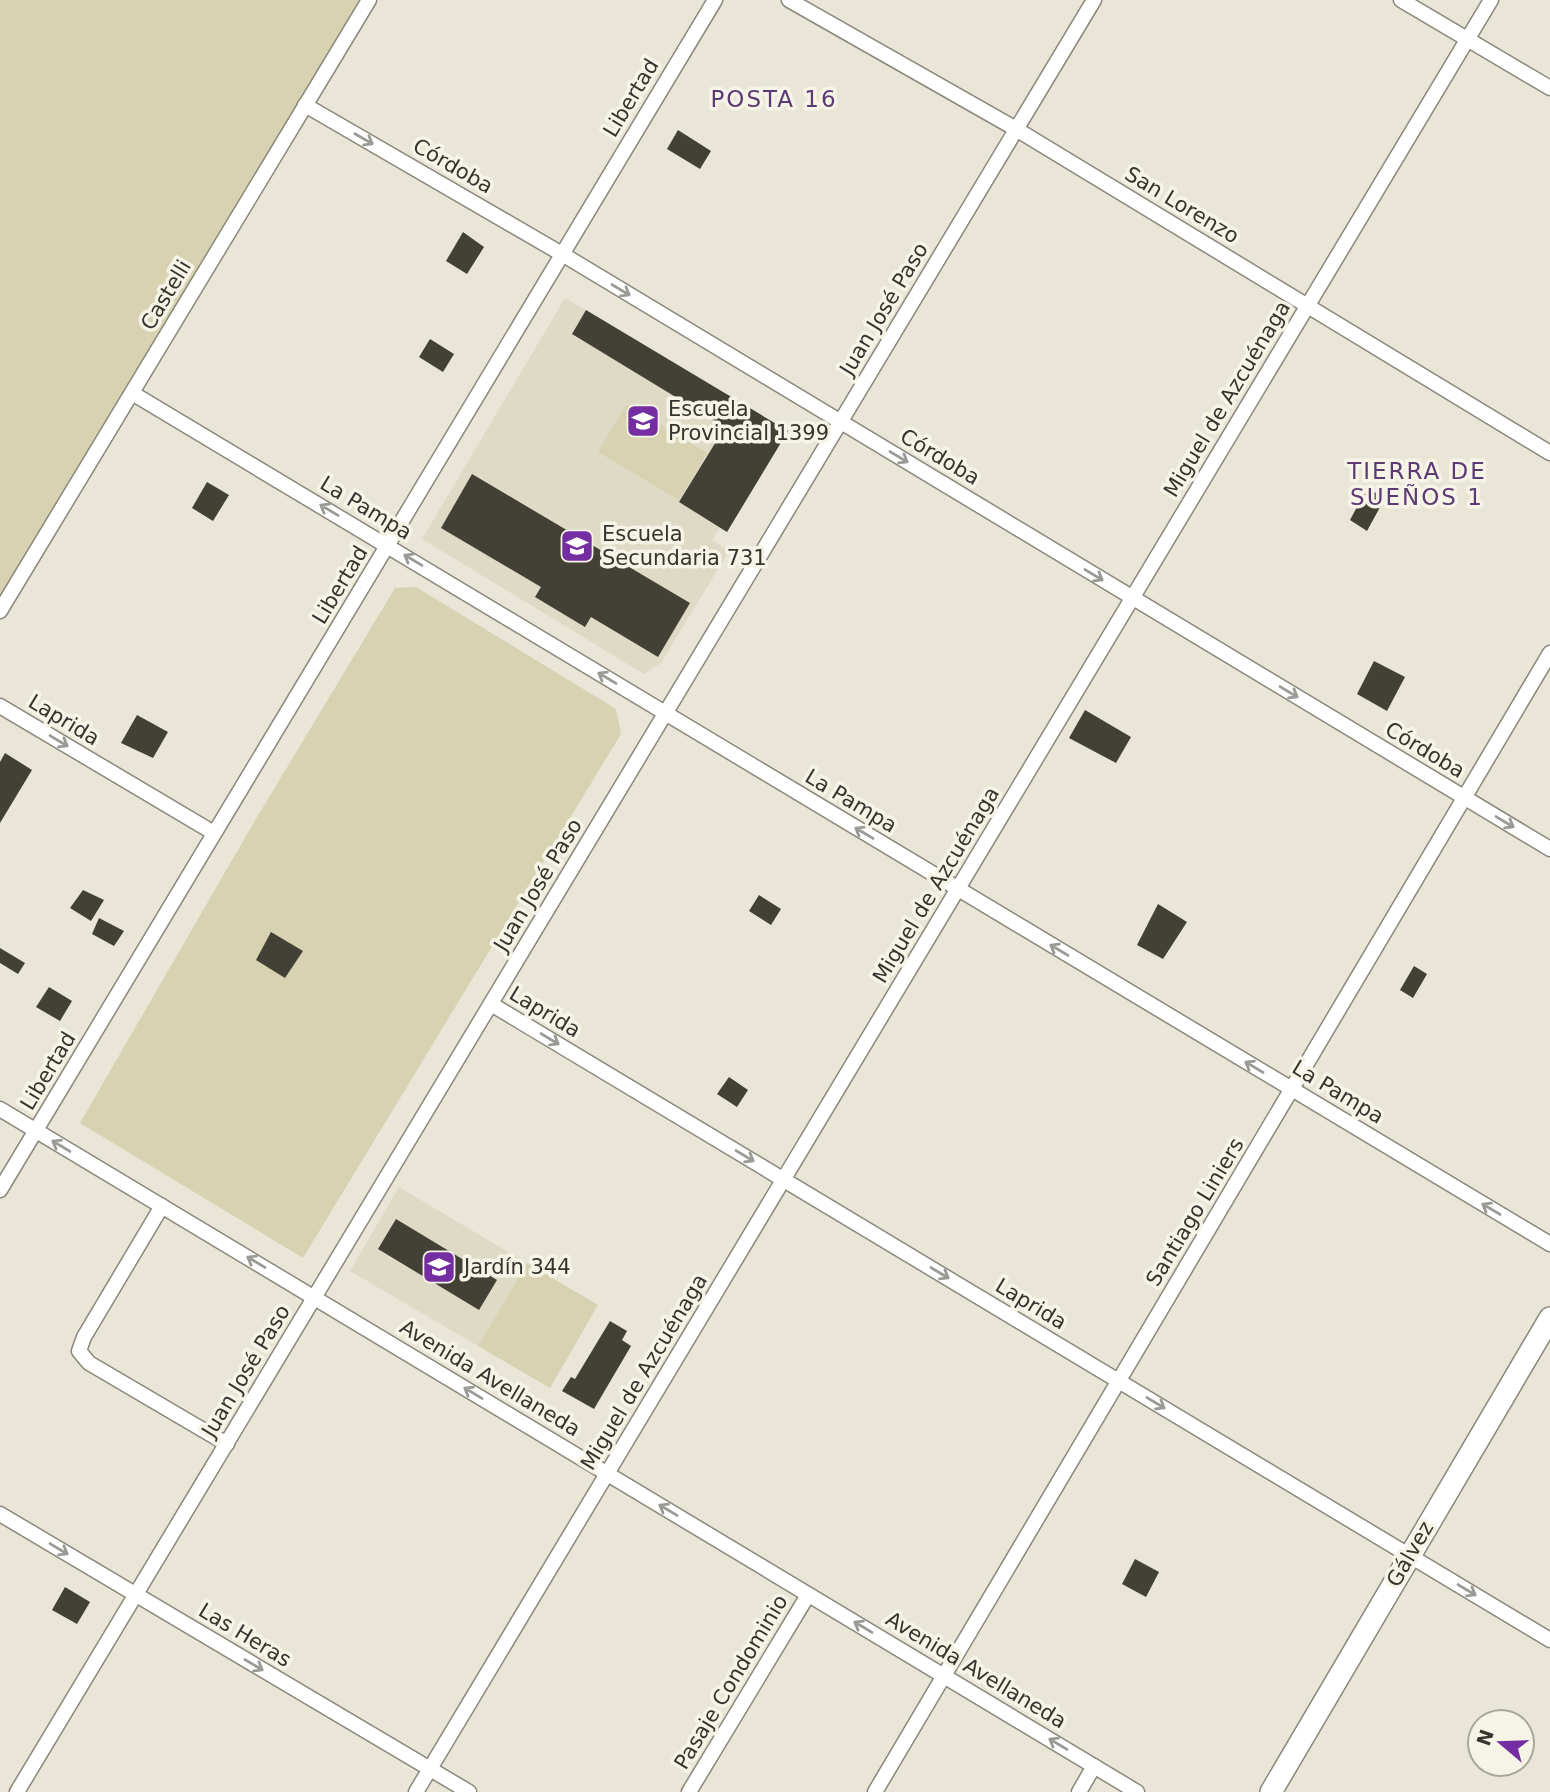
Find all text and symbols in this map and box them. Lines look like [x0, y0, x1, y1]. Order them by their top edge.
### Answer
street label: Libertad [598, 55, 664, 141]
district label: POSTA 16 [710, 86, 838, 112]
one-way arrow [354, 132, 374, 146]
street label: Córdoba [409, 134, 497, 198]
street label: San Lorenzo [1121, 162, 1243, 248]
street label: Juan José Paso [834, 238, 933, 381]
street label: Castelli [136, 256, 196, 334]
one-way arrow [610, 283, 630, 297]
street label: Miguel de Azcuénaga [1159, 297, 1295, 501]
place label: Escuela Provincial 1399 [668, 397, 829, 445]
school or university icon: Escuela Provincial 1399 [624, 402, 662, 440]
street label: Córdoba [896, 424, 984, 490]
one-way arrow [889, 450, 909, 464]
district label: TIERRA DE SUEÑOS 1 [1346, 458, 1487, 510]
street label: La Pampa [316, 471, 416, 545]
one-way arrow [320, 503, 340, 517]
place label: Escuela Secundaria 731 [602, 522, 767, 570]
school or university icon: Escuela Secundaria 731 [558, 527, 596, 565]
street label: Libertad [307, 542, 373, 628]
one-way arrow [403, 552, 423, 566]
one-way arrow [1083, 568, 1103, 582]
one-way arrow [597, 671, 617, 685]
one-way arrow [1278, 685, 1298, 699]
street label: Laprida [24, 689, 104, 751]
street label: Córdoba [1381, 717, 1469, 783]
one-way arrow [48, 734, 68, 748]
street label: La Pampa [801, 764, 901, 838]
street label: Miguel de Azcuénaga [868, 783, 1004, 987]
street label: Juan José Paso [488, 814, 587, 957]
one-way arrow [1494, 815, 1514, 829]
one-way arrow [855, 826, 875, 840]
one-way arrow [1050, 943, 1070, 957]
street label: Laprida [505, 981, 585, 1043]
street label: Libertad [15, 1028, 81, 1114]
one-way arrow [539, 1032, 559, 1046]
street label: La Pampa [1288, 1055, 1388, 1129]
one-way arrow [1245, 1060, 1265, 1074]
street label: Santiago Liniers [1141, 1134, 1249, 1290]
one-way arrow [51, 1138, 71, 1152]
one-way arrow [734, 1149, 754, 1163]
one-way arrow [1482, 1202, 1502, 1216]
school or university icon: Jardín 344 [420, 1248, 458, 1286]
one-way arrow [247, 1255, 267, 1269]
place label: Jardín 344 [462, 1255, 571, 1279]
one-way arrow [929, 1266, 949, 1280]
street label: Miguel de Azcuénaga [576, 1270, 712, 1474]
street label: Laprida [991, 1273, 1071, 1335]
street label: Juan José Paso [196, 1300, 295, 1443]
street label: Avenida Avellaneda [396, 1315, 584, 1441]
one-way arrow [463, 1385, 483, 1399]
one-way arrow [1145, 1396, 1165, 1410]
one-way arrow [658, 1503, 678, 1517]
street label: Gálvez [1382, 1517, 1438, 1591]
one-way arrow [48, 1542, 68, 1556]
one-way arrow [1457, 1583, 1477, 1597]
street label: Pasaje Condominio [669, 1590, 793, 1774]
street label: Las Heras [195, 1598, 295, 1672]
street label: Avenida Avellaneda [882, 1607, 1070, 1733]
one-way arrow [853, 1620, 873, 1634]
one-way arrow [244, 1658, 264, 1672]
north arrow [1466, 1708, 1536, 1778]
text: N [1472, 1726, 1498, 1749]
one-way arrow [1048, 1737, 1068, 1751]

